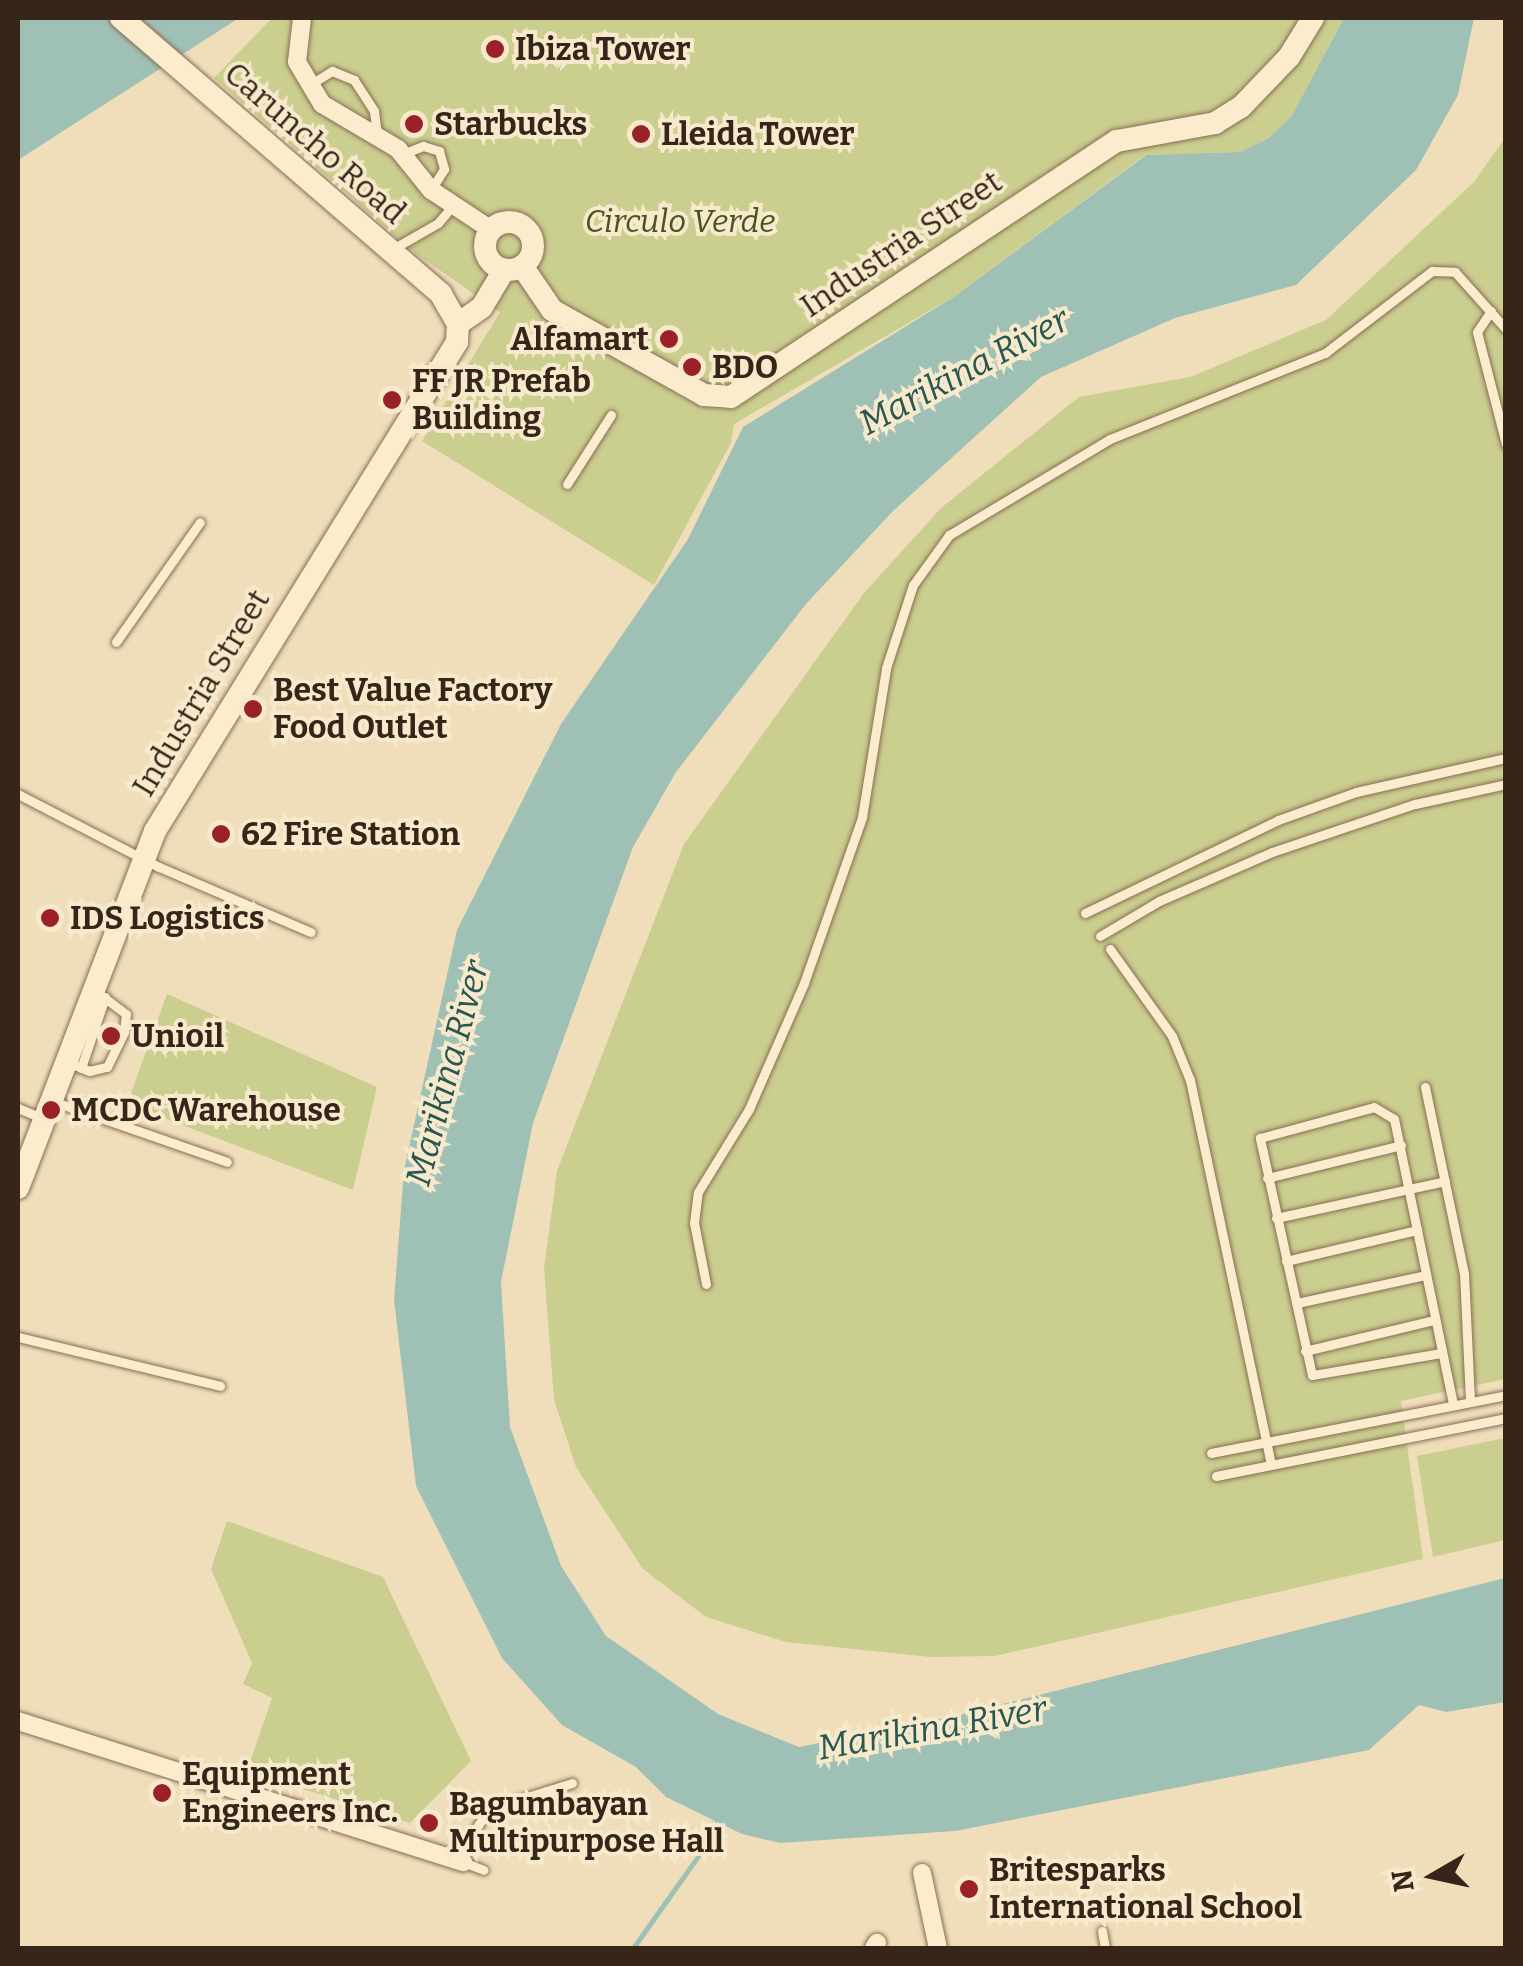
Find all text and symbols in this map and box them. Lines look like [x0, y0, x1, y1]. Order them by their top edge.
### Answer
place label: Ibiza Tower [515, 30, 691, 68]
marker: Ibiza Tower [484, 38, 506, 60]
street label: Caruncho Road [217, 54, 413, 232]
place label: Starbucks [434, 105, 587, 143]
marker: Starbucks [403, 113, 425, 135]
place label: Lleida Tower [661, 115, 855, 153]
marker: Lleida Tower [630, 123, 652, 145]
street label: Industria Street [793, 163, 1009, 325]
park label: Circulo Verde [585, 202, 775, 240]
water label: Marikina River [852, 298, 1076, 444]
place label: Alfamart [511, 320, 649, 358]
marker: Alfamart [658, 328, 680, 350]
place label: BDO [712, 348, 778, 386]
marker: BDO [681, 356, 703, 378]
place label: FF JR Prefab Building [412, 363, 591, 438]
marker: FF JR Prefab Building [381, 389, 403, 411]
street label: Industria Street [124, 583, 278, 803]
place label: Best Value Factory Food Outlet [273, 672, 552, 747]
marker: Best Value Factory Food Outlet [242, 698, 264, 720]
place label: 62 Fire Station [241, 815, 460, 853]
marker: 62 Fire Station [210, 823, 232, 845]
place label: IDS Logistics [70, 899, 265, 937]
marker: IDS Logistics [39, 907, 61, 929]
water label: Marikina River [397, 956, 497, 1190]
place label: Unioil [131, 1017, 224, 1055]
marker: Unioil [100, 1025, 122, 1047]
place label: MCDC Warehouse [71, 1091, 341, 1129]
marker: MCDC Warehouse [40, 1099, 62, 1121]
water label: Marikina River [815, 1687, 1049, 1769]
place label: Equipment Engineers Inc. [182, 1756, 398, 1831]
marker: Equipment Engineers Inc. [151, 1782, 173, 1804]
place label: Bagumbayan Multipurpose Hall [449, 1786, 724, 1861]
marker: Bagumbayan Multipurpose Hall [418, 1812, 440, 1834]
north arrow [1383, 1826, 1483, 1926]
place label: Britesparks International School [989, 1852, 1302, 1927]
text: N [1385, 1868, 1421, 1894]
marker: Britesparks International School [958, 1878, 980, 1900]

